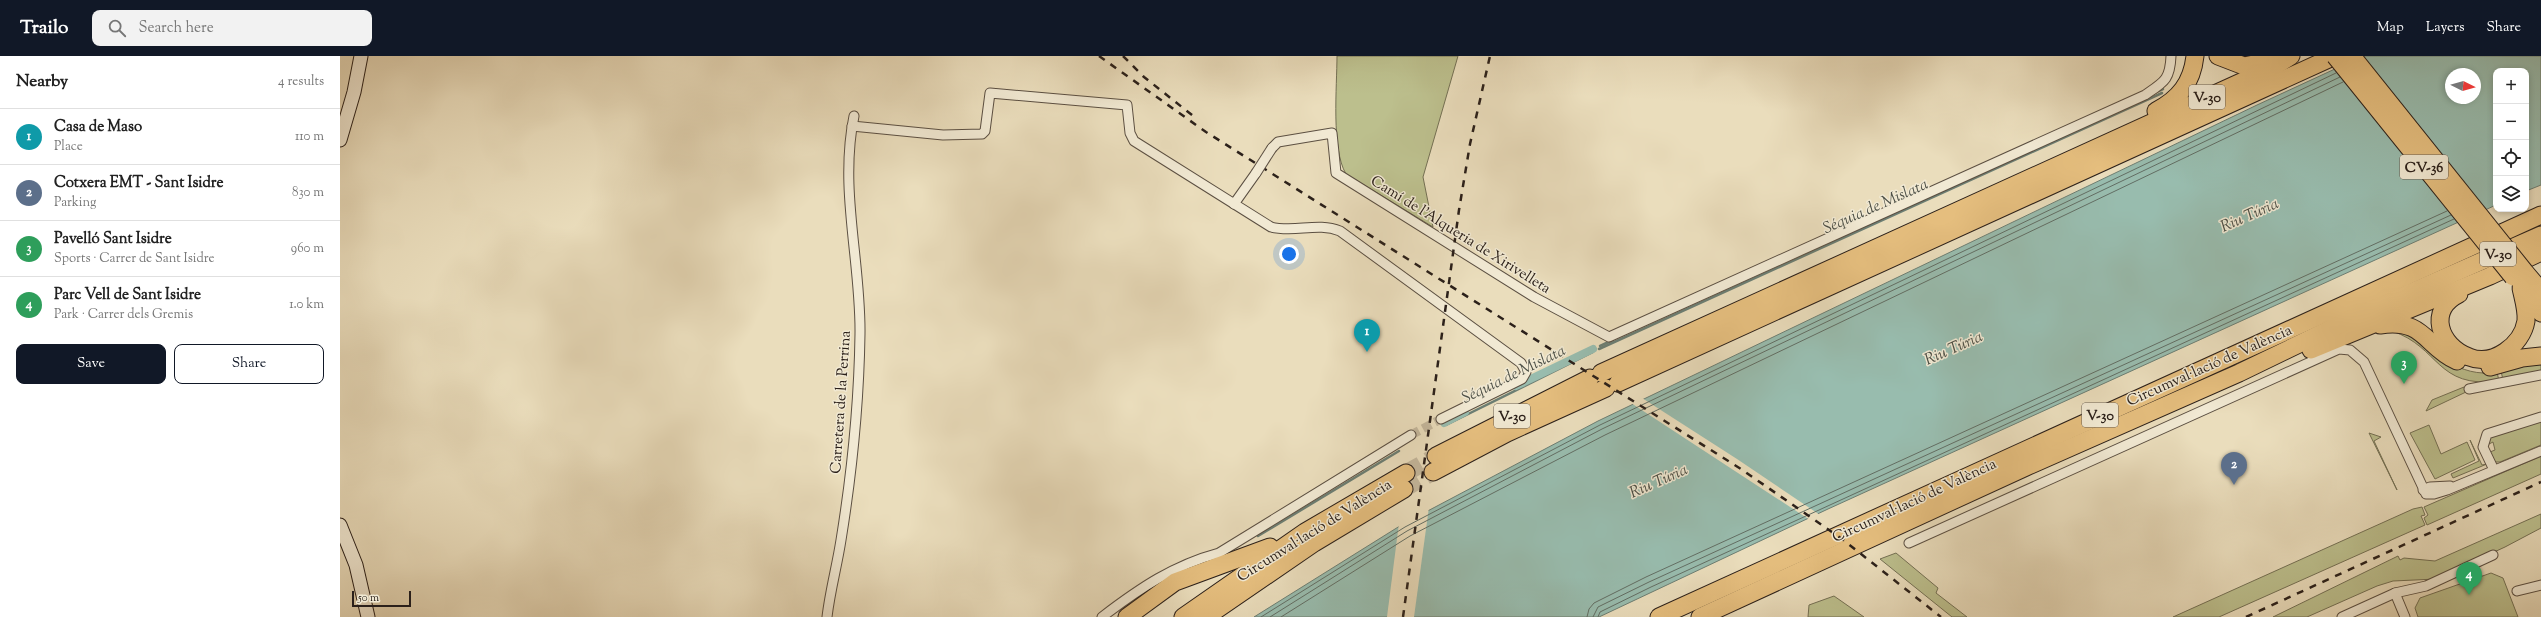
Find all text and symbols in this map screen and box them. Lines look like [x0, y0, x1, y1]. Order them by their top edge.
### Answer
search box [92, 10, 372, 46]
text: Trailo [20, 15, 68, 42]
icon: search [106, 17, 128, 39]
text: Search here [138, 18, 214, 39]
text: Map [2377, 18, 2404, 38]
text: Layers [2426, 18, 2464, 38]
text: Share [2486, 18, 2521, 38]
north arrow [2445, 68, 2481, 104]
map controls [2493, 68, 2529, 212]
button: + [2493, 68, 2529, 104]
text: Nearby [16, 70, 68, 94]
text: 4 results [278, 73, 324, 91]
road number: V-30 [2189, 85, 2225, 109]
button: − [2493, 104, 2529, 140]
text: Casa de Maso [54, 117, 142, 138]
text: 1 [27, 128, 31, 146]
text: 110 m [295, 128, 324, 146]
text: Place [54, 138, 83, 156]
button: locate [2493, 140, 2529, 176]
road number: CV-36 [2400, 155, 2448, 179]
street label: Camí de l'Alqueria de Xirivelleta [1366, 171, 1554, 300]
text: Cotxera EMT - Sant Isidre [54, 173, 223, 194]
water label: Séquia de Mislata [1820, 174, 1932, 241]
button: layers [2493, 176, 2529, 212]
text: 2 [26, 184, 32, 202]
text: 830 m [292, 184, 324, 202]
water label: Riu Túria [2217, 193, 2283, 239]
text: Parking [54, 194, 96, 212]
text: Pavelló Sant Isidre [54, 229, 172, 250]
text: 3 [26, 240, 32, 258]
text: 960 m [291, 240, 324, 258]
road number: V-30 [2480, 242, 2516, 266]
your location [1279, 244, 1299, 264]
text: Sports · Carrer de Sant Isidre [54, 250, 215, 268]
text: Parc Vell de Sant Isidre [54, 285, 201, 306]
text: 4 [26, 296, 32, 314]
text: 1.0 km [289, 296, 324, 314]
text: Park · Carrer dels Gremis [54, 306, 193, 324]
pin: 1 [1354, 319, 1380, 352]
street label: Circumval·lació de València [2124, 320, 2296, 412]
water label: Riu Túria [1921, 326, 1987, 372]
street label: Carretera de la Perrina [826, 330, 857, 474]
water label: Séquia de Mislata [1458, 340, 1570, 410]
button: Save [16, 344, 166, 384]
button: Share [174, 344, 324, 384]
pin: 3 [2391, 351, 2417, 384]
road number: V-30 [2082, 403, 2118, 427]
road number: V-30 [1494, 404, 1530, 428]
pin: 2 [2221, 452, 2247, 485]
street label: Circumval·lació de València [1829, 454, 2000, 549]
water label: Riu Túria [1626, 459, 1692, 505]
street label: Circumval·lació de València [1233, 475, 1396, 588]
pin: 4 [2456, 562, 2482, 595]
scale bar [352, 589, 411, 608]
text: 50 m [358, 590, 379, 606]

